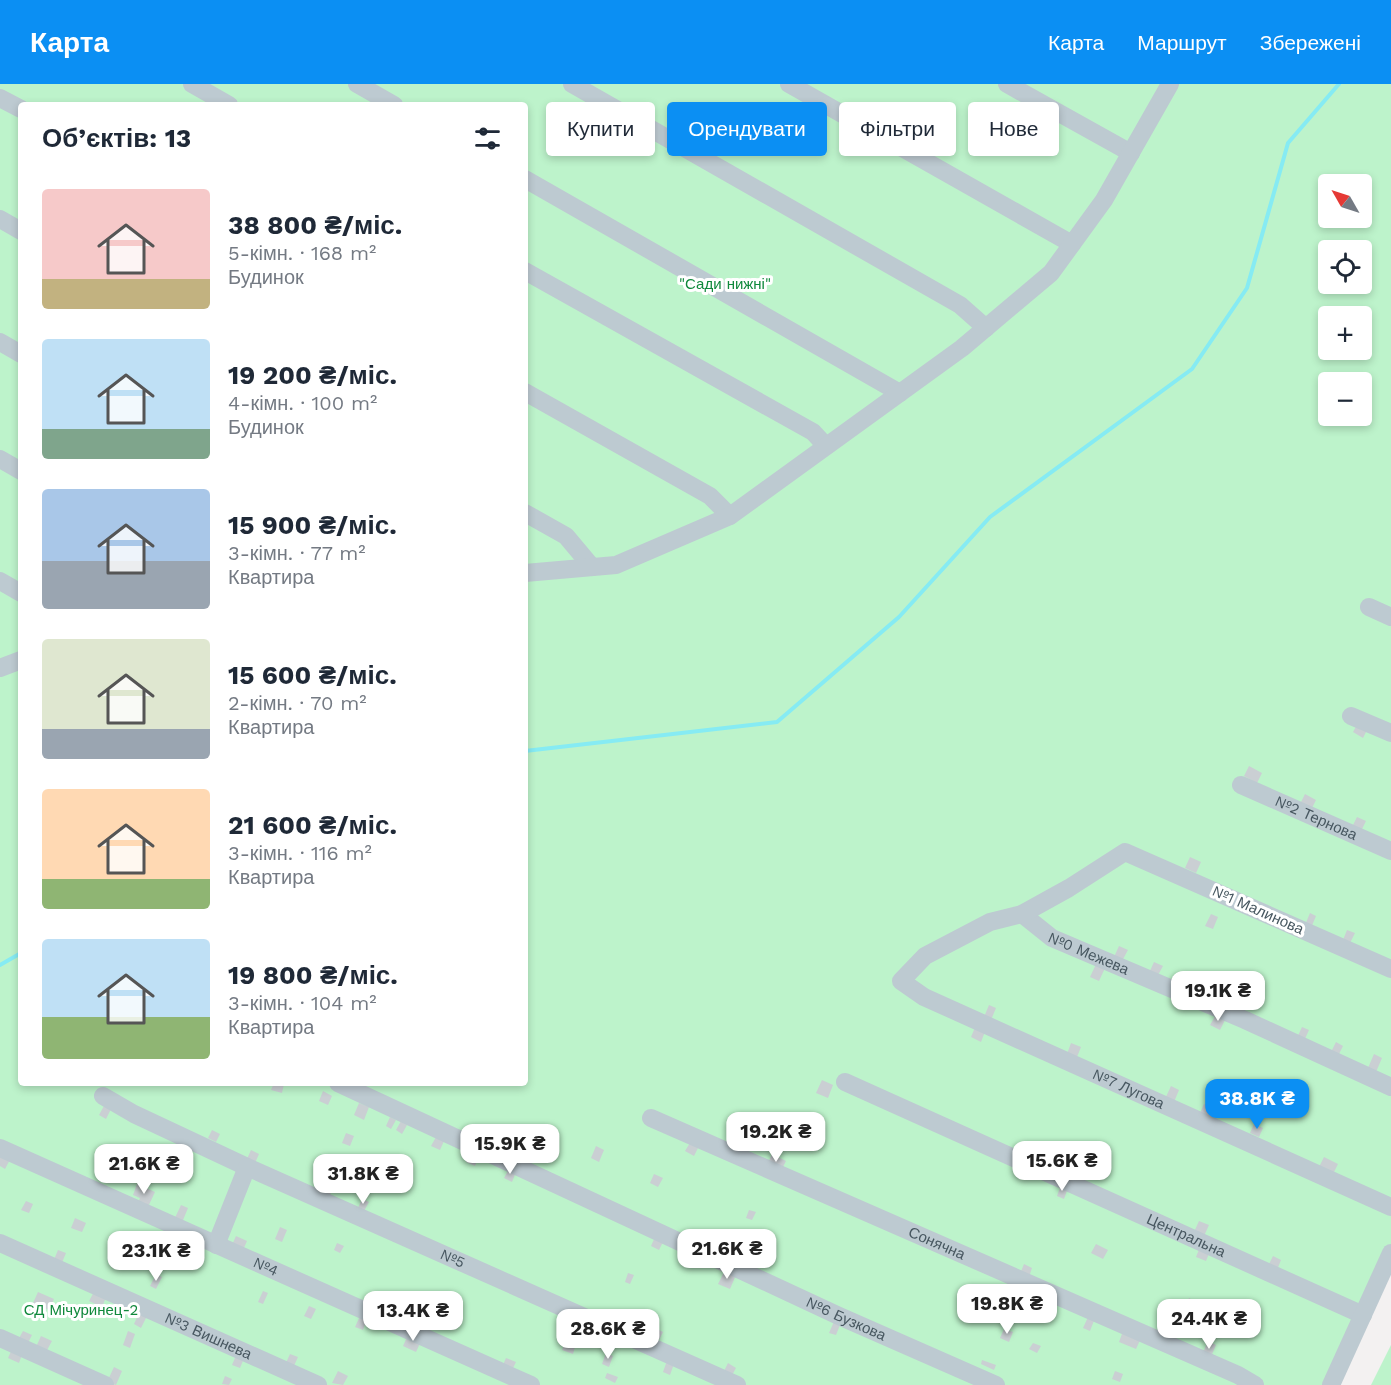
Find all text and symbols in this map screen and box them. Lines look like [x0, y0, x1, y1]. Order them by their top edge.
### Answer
text: Карта [30, 26, 109, 59]
text: Карта [1048, 30, 1104, 55]
text: Маршрут [1137, 30, 1227, 55]
text: Збережені [1260, 30, 1361, 55]
chip: Купити [546, 102, 655, 156]
chip: Орендувати [667, 102, 827, 156]
chip: Фільтри [839, 102, 956, 156]
chip: Нове [968, 102, 1059, 156]
icon: filters [471, 122, 504, 155]
text: Об’єктів: 13 [42, 123, 191, 153]
north arrow [1318, 174, 1372, 228]
map controls [1318, 174, 1372, 426]
text: 38 800 ₴/міс. [228, 210, 402, 240]
icon: home [90, 213, 162, 285]
button: locate [1318, 240, 1372, 294]
text: 5-кімн. · 168 m² [228, 241, 376, 265]
text: Будинок [228, 265, 304, 289]
park label: "Сади нижні" [679, 275, 771, 293]
button: + [1318, 306, 1372, 360]
text: 19 200 ₴/міс. [228, 360, 397, 390]
icon: home [90, 363, 162, 435]
button: − [1318, 372, 1372, 426]
text: 4-кімн. · 100 m² [228, 391, 377, 415]
text: Будинок [228, 415, 304, 439]
text: 15 900 ₴/міс. [228, 510, 397, 540]
icon: home [90, 513, 162, 585]
text: 3-кімн. · 77 m² [228, 541, 366, 565]
text: Квартира [228, 565, 314, 589]
text: 15 600 ₴/міс. [228, 660, 397, 690]
icon: home [90, 663, 162, 735]
text: 2-кімн. · 70 m² [228, 691, 367, 715]
text: Квартира [228, 715, 314, 739]
street label: №2 Тернова [1272, 792, 1361, 844]
text: 21 600 ₴/міс. [228, 810, 397, 840]
icon: home [90, 813, 162, 885]
text: 3-кімн. · 116 m² [228, 841, 372, 865]
text: Квартира [228, 865, 314, 889]
street label: №1 Малинова [1209, 882, 1307, 938]
street label: №0 Межева [1045, 928, 1132, 979]
text: 19 800 ₴/міс. [228, 960, 398, 990]
icon: home [90, 963, 162, 1035]
pin: 19.1K ₴ [1163, 971, 1273, 1022]
text: 19.1K ₴ [1185, 978, 1251, 1002]
text: 3-кімн. · 104 m² [228, 991, 377, 1015]
text: Квартира [228, 1015, 314, 1039]
street label: №7 Лугова [1090, 1065, 1168, 1113]
pin: 38.8K ₴ [1202, 1079, 1312, 1130]
text: 38.8K ₴ [1219, 1086, 1295, 1110]
pin: 19.2K ₴ [721, 1112, 831, 1163]
text: 19.2K ₴ [740, 1119, 812, 1143]
pin: 15.9K ₴ [455, 1124, 565, 1175]
text: 15.9K ₴ [474, 1131, 546, 1155]
pin: 15.6K ₴ [1007, 1141, 1117, 1192]
pin: 21.6K ₴ [89, 1144, 199, 1195]
text: 15.6K ₴ [1026, 1148, 1098, 1172]
text: 21.6K ₴ [108, 1151, 180, 1175]
pin: 31.8K ₴ [308, 1154, 418, 1205]
text: 31.8K ₴ [327, 1161, 399, 1185]
street label: Центральна [1144, 1210, 1229, 1261]
street label: Сонячна [906, 1223, 969, 1264]
pin: 21.6K ₴ [672, 1229, 782, 1280]
pin: 23.1K ₴ [101, 1231, 211, 1282]
text: 21.6K ₴ [691, 1236, 763, 1260]
text: 23.1K ₴ [122, 1238, 191, 1262]
street label: №5 [437, 1245, 468, 1272]
street label: №4 [250, 1253, 281, 1280]
pin: 19.8K ₴ [952, 1284, 1062, 1335]
pin: 13.4K ₴ [358, 1291, 468, 1342]
text: 19.8K ₴ [971, 1291, 1043, 1315]
street label: №6 Бузкова [803, 1293, 889, 1345]
text: 13.4K ₴ [377, 1298, 449, 1322]
pin: 24.4K ₴ [1154, 1299, 1264, 1350]
park label: СД Мічуринец-2 [24, 1301, 138, 1319]
text: 24.4K ₴ [1171, 1306, 1247, 1330]
street label: №3 Вишнева [162, 1309, 255, 1364]
pin: 28.6K ₴ [553, 1309, 663, 1360]
text: 28.6K ₴ [570, 1316, 646, 1340]

